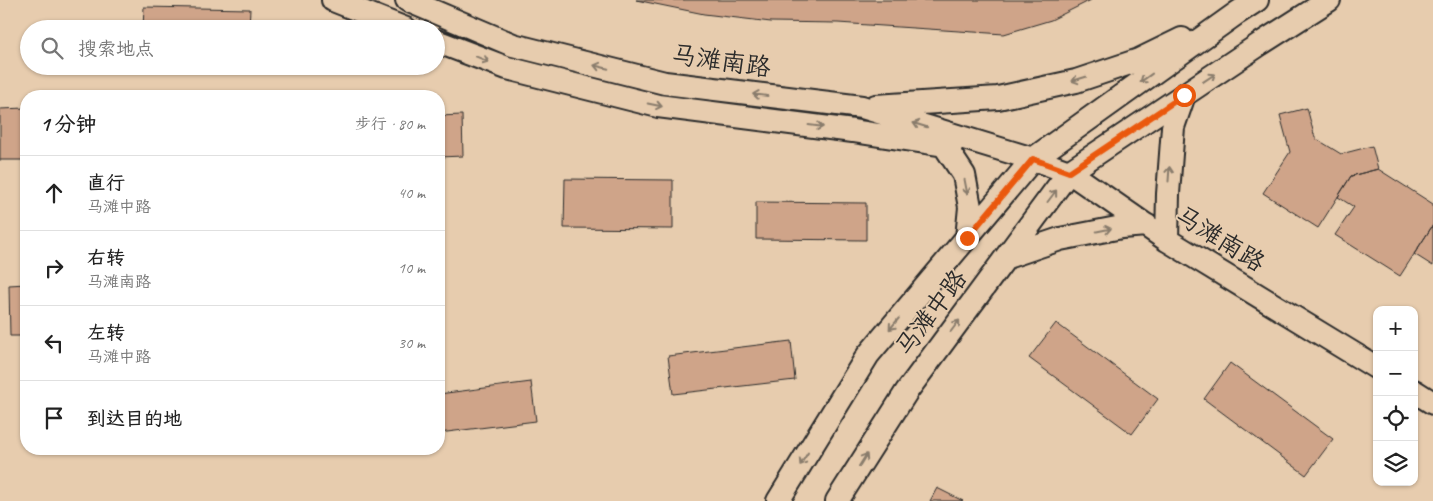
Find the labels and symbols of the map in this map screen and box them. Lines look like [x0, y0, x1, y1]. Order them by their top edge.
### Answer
street label: 马滩南路 [669, 38, 773, 84]
one-way arrow [474, 55, 489, 64]
one-way arrow [593, 62, 609, 71]
one-way arrow [1139, 73, 1153, 83]
one-way arrow [1202, 73, 1216, 83]
one-way arrow [1072, 75, 1088, 85]
route start [1173, 84, 1196, 107]
one-way arrow [753, 90, 769, 100]
one-way arrow [647, 100, 663, 110]
one-way arrow [912, 119, 928, 129]
one-way arrow [808, 121, 824, 131]
one-way arrow [1165, 166, 1174, 182]
one-way arrow [962, 179, 971, 195]
one-way arrow [1047, 189, 1057, 203]
street label: 马滩南路 [1169, 199, 1271, 279]
one-way arrow [1096, 225, 1112, 235]
route end [956, 227, 979, 250]
street label: 马滩中路 [888, 263, 974, 363]
one-way arrow [888, 318, 900, 331]
one-way arrow [950, 319, 960, 333]
one-way arrow [798, 452, 808, 466]
one-way arrow [858, 453, 868, 467]

